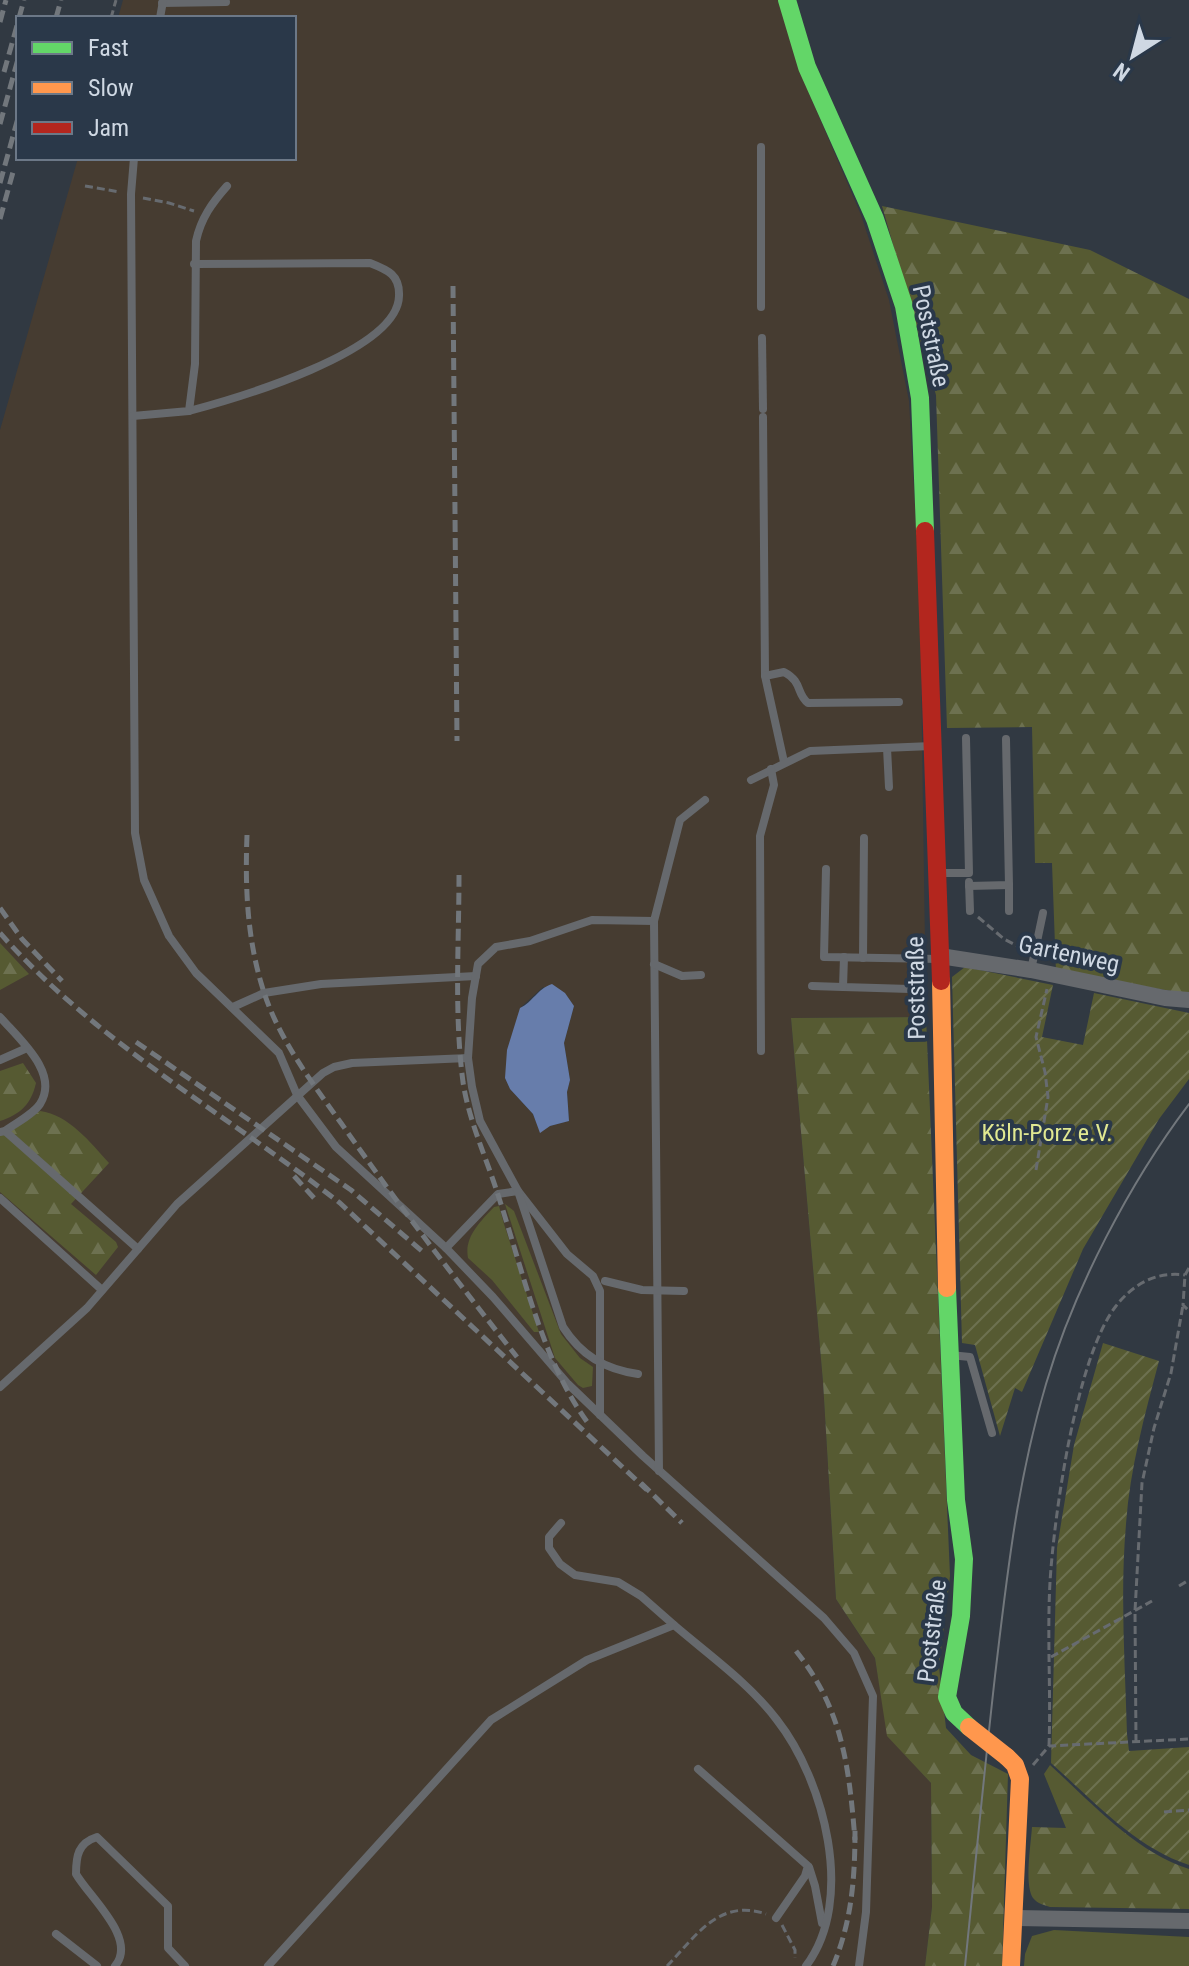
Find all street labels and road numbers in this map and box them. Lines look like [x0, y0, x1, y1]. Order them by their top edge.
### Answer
street label: Poststraße [907, 283, 955, 389]
street label: Gartenweg [1016, 930, 1122, 978]
street label: Poststraße [901, 936, 931, 1040]
street label: Poststraße [912, 1578, 952, 1684]

